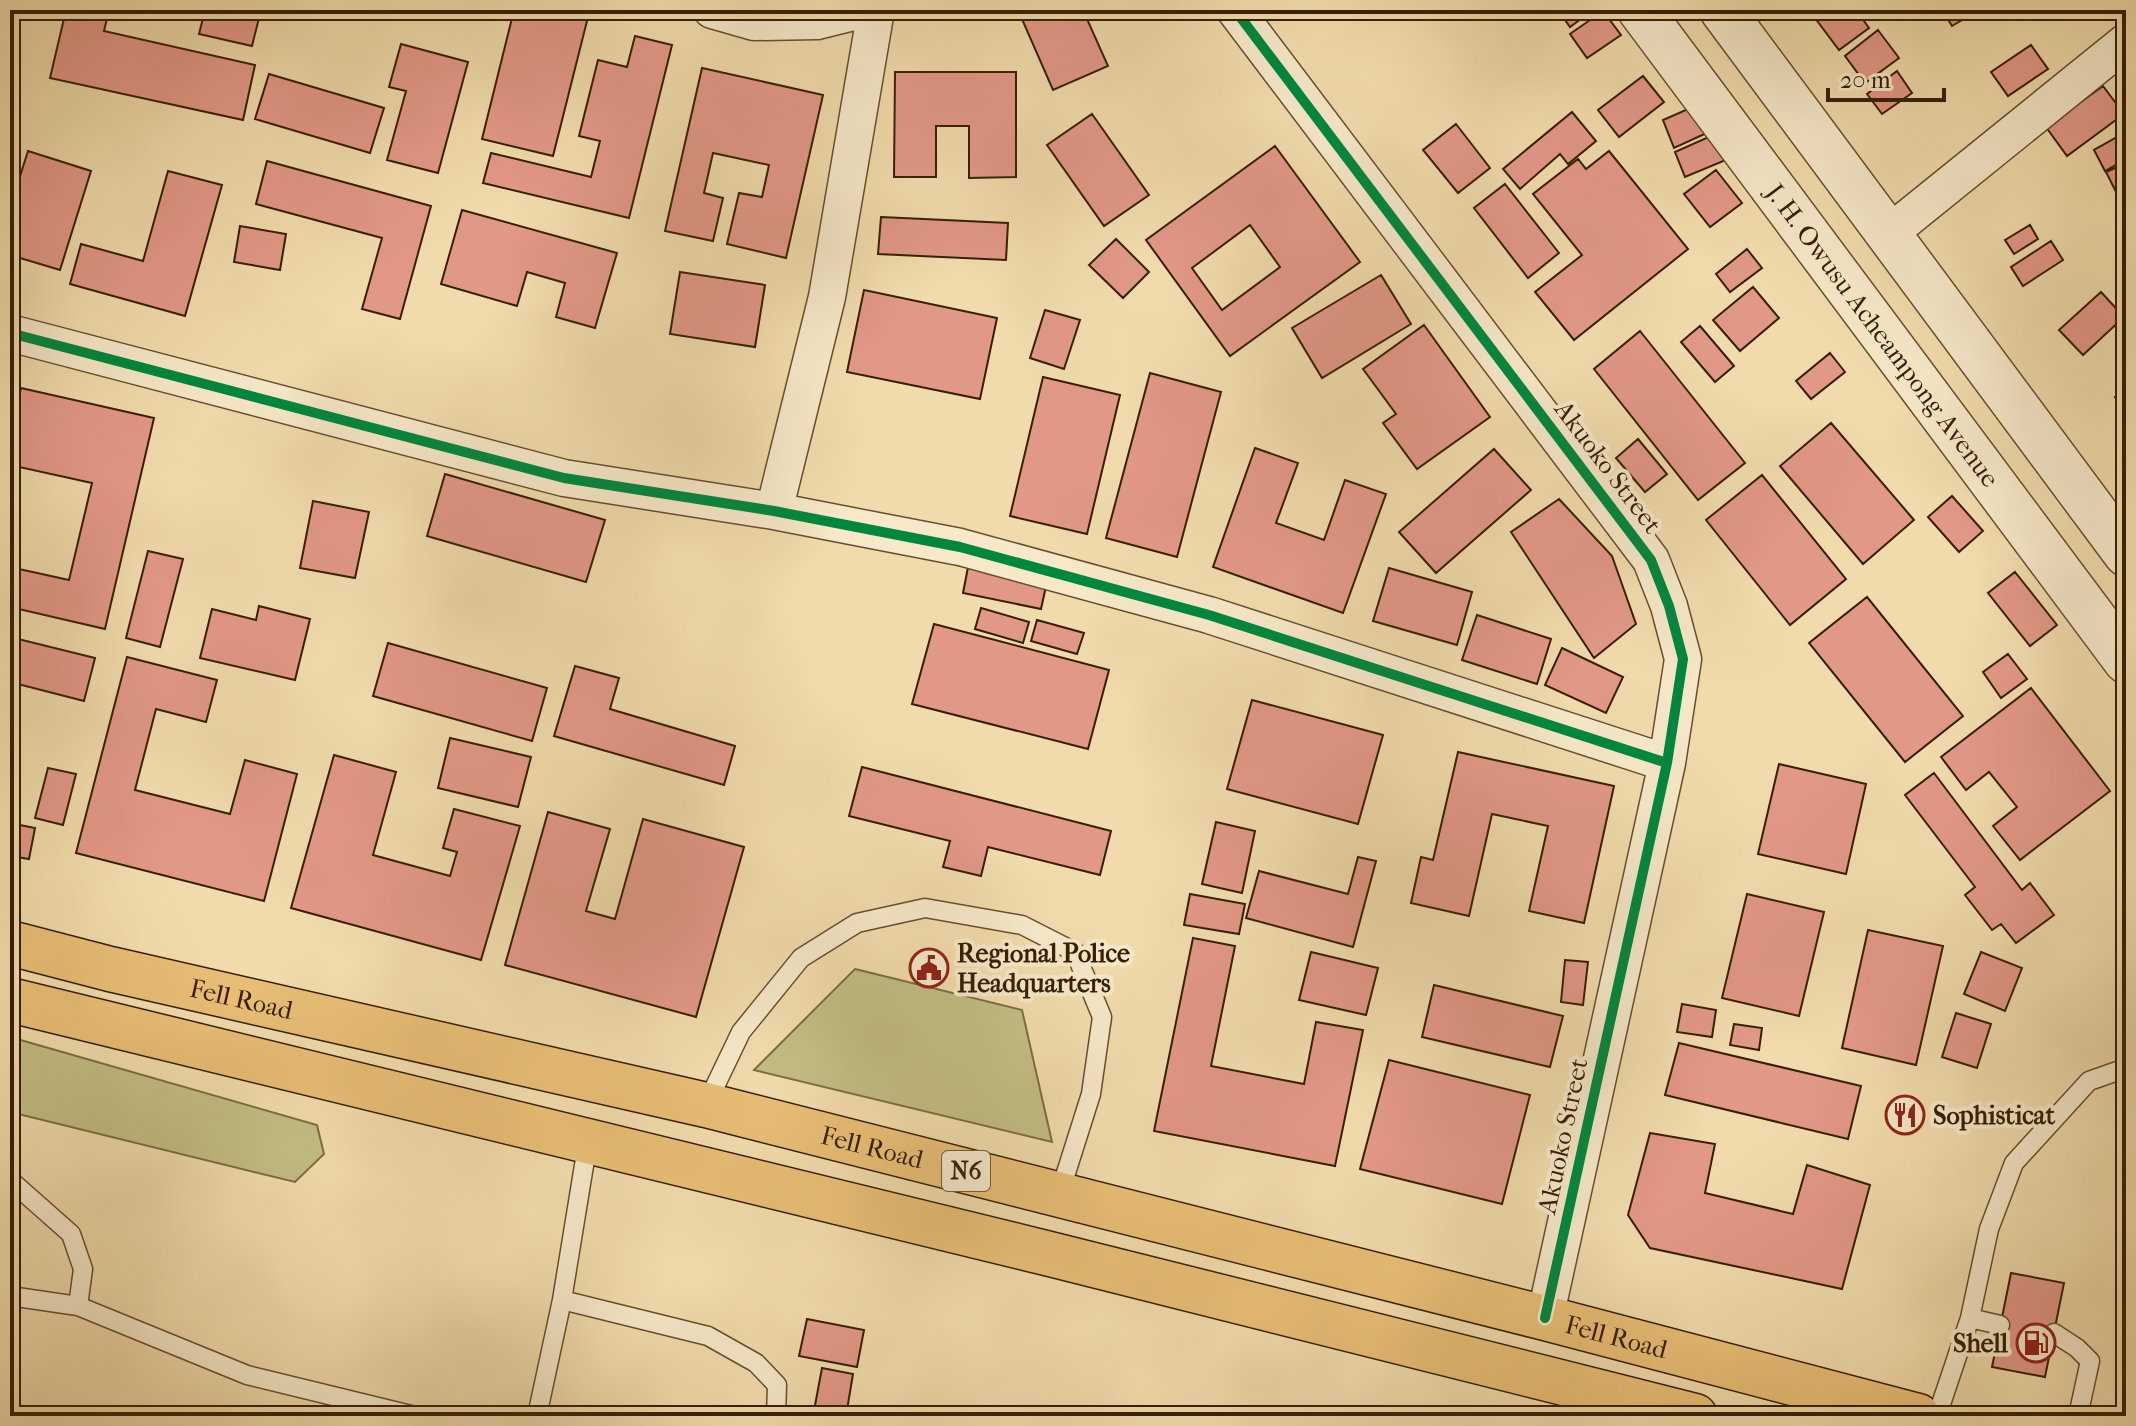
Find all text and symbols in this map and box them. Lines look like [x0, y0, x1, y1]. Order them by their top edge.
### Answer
scale bar [1828, 52, 1944, 102]
text: 20 m [1840, 66, 1891, 94]
street label: J. H. Owusu Acheampong Avenue [1758, 176, 2006, 493]
street label: Akuoko Street [1547, 394, 1668, 540]
place label: Regional Police Headquarters [957, 938, 1130, 999]
public building icon: Regional Police Headquarters [908, 947, 950, 989]
street label: Fell Road [187, 972, 297, 1026]
street label: Akuoko Street [1531, 1055, 1595, 1218]
restaurant icon: Sophisticat [1884, 1094, 1926, 1136]
place label: Sophisticat [1933, 1100, 2056, 1131]
street label: Fell Road [818, 1119, 927, 1175]
road number: N6 [942, 1151, 990, 1191]
street label: Fell Road [1562, 1308, 1672, 1365]
fuel station icon: Shell [2015, 1322, 2057, 1364]
place label: Shell [1953, 1328, 2009, 1359]

